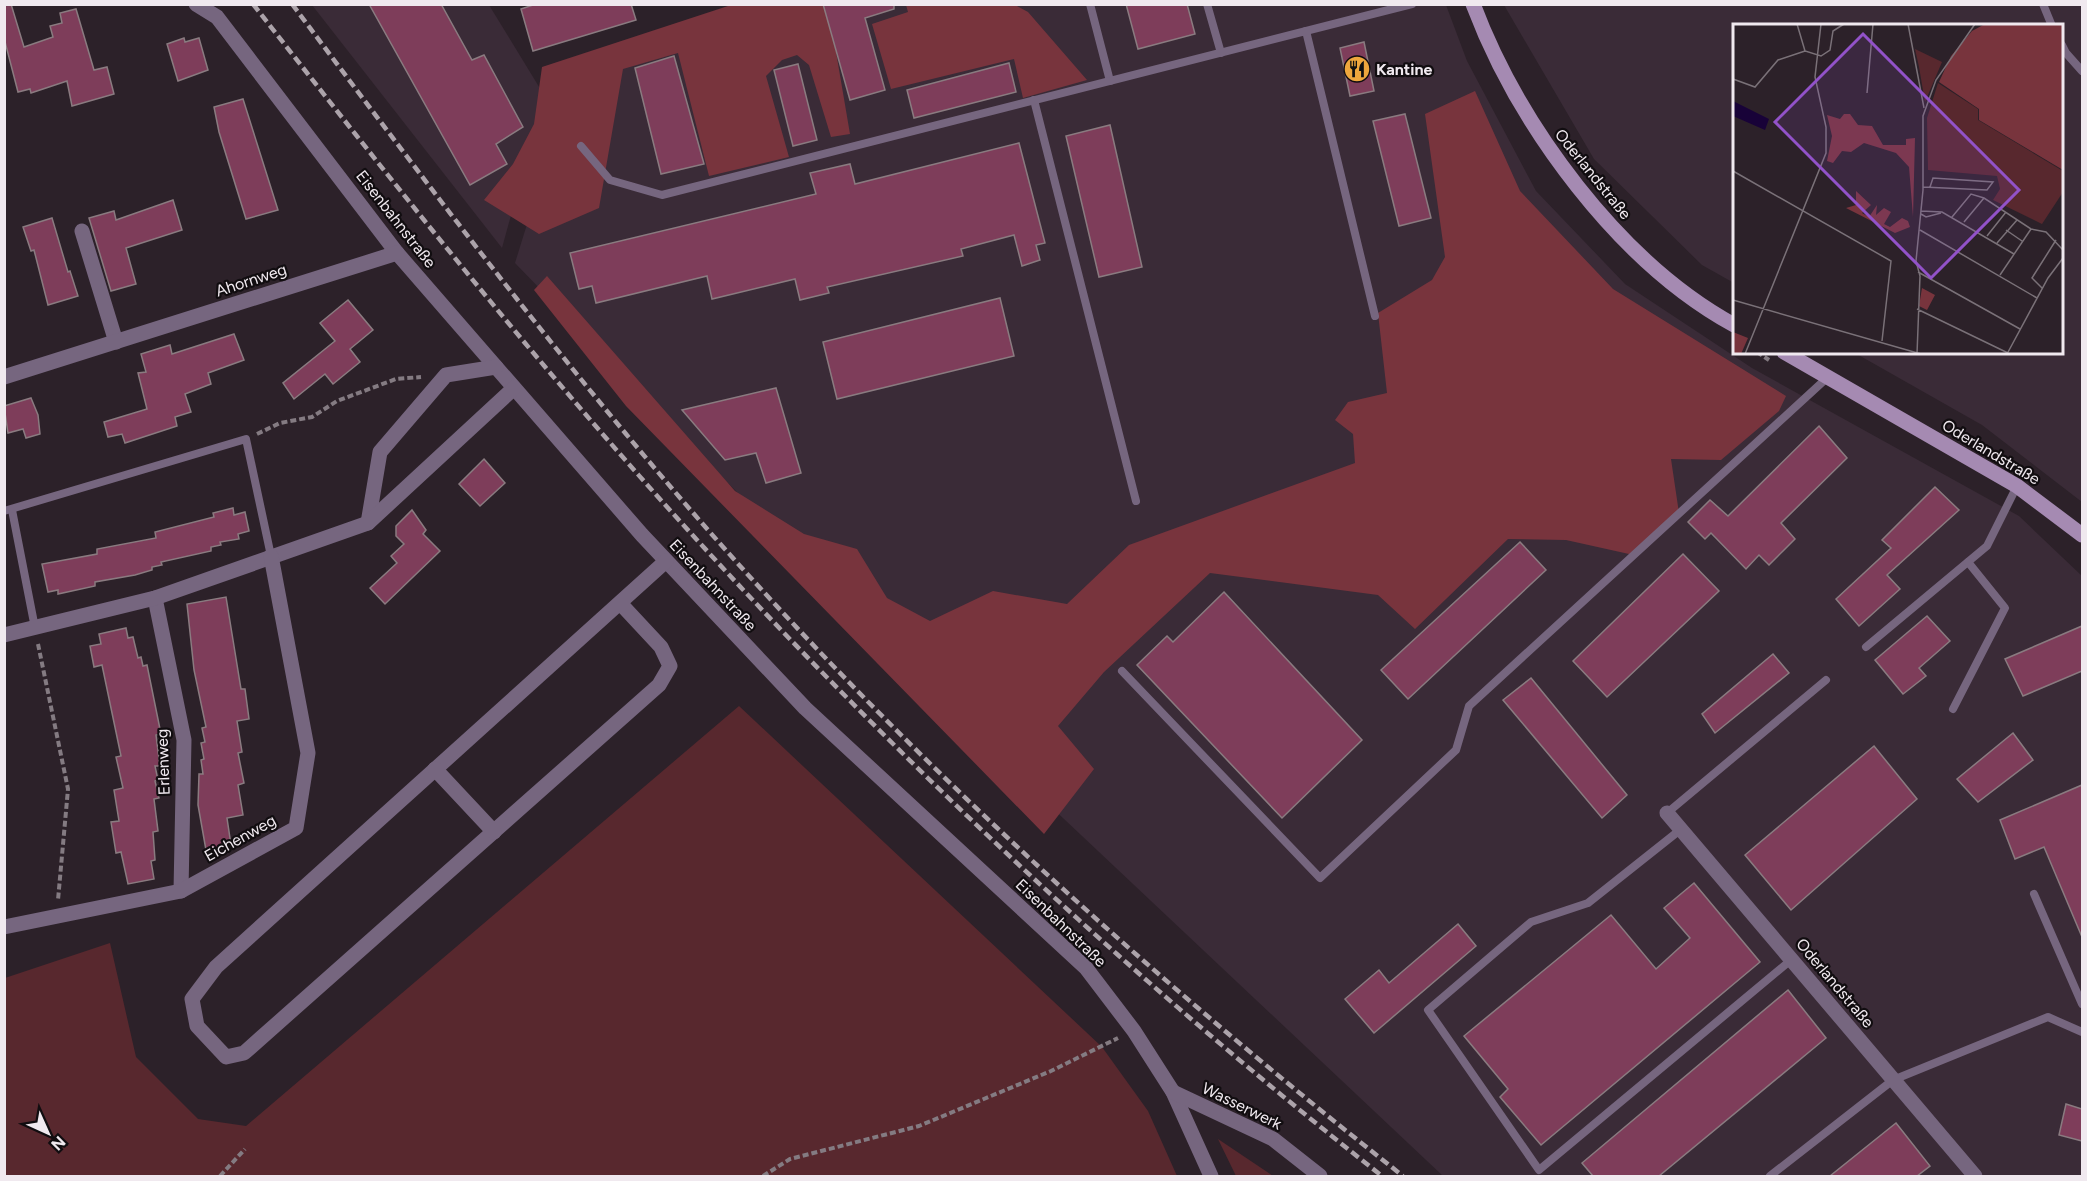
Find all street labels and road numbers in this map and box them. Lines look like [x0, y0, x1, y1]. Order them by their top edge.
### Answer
street label: Oderlandstraße [1551, 125, 1635, 223]
street label: Eisenbahnstraße [352, 166, 440, 272]
street label: Ahornweg [213, 260, 289, 300]
street label: Oderlandstraße [1939, 415, 2044, 489]
street label: Eisenbahnstraße [666, 535, 761, 635]
street label: Erlenweg [152, 728, 174, 796]
street label: Eichenweg [201, 811, 279, 865]
street label: Eisenbahnstraße [1012, 875, 1110, 971]
street label: Oderlandstraße [1792, 934, 1878, 1032]
street label: Wasserwerk [1199, 1079, 1285, 1134]

